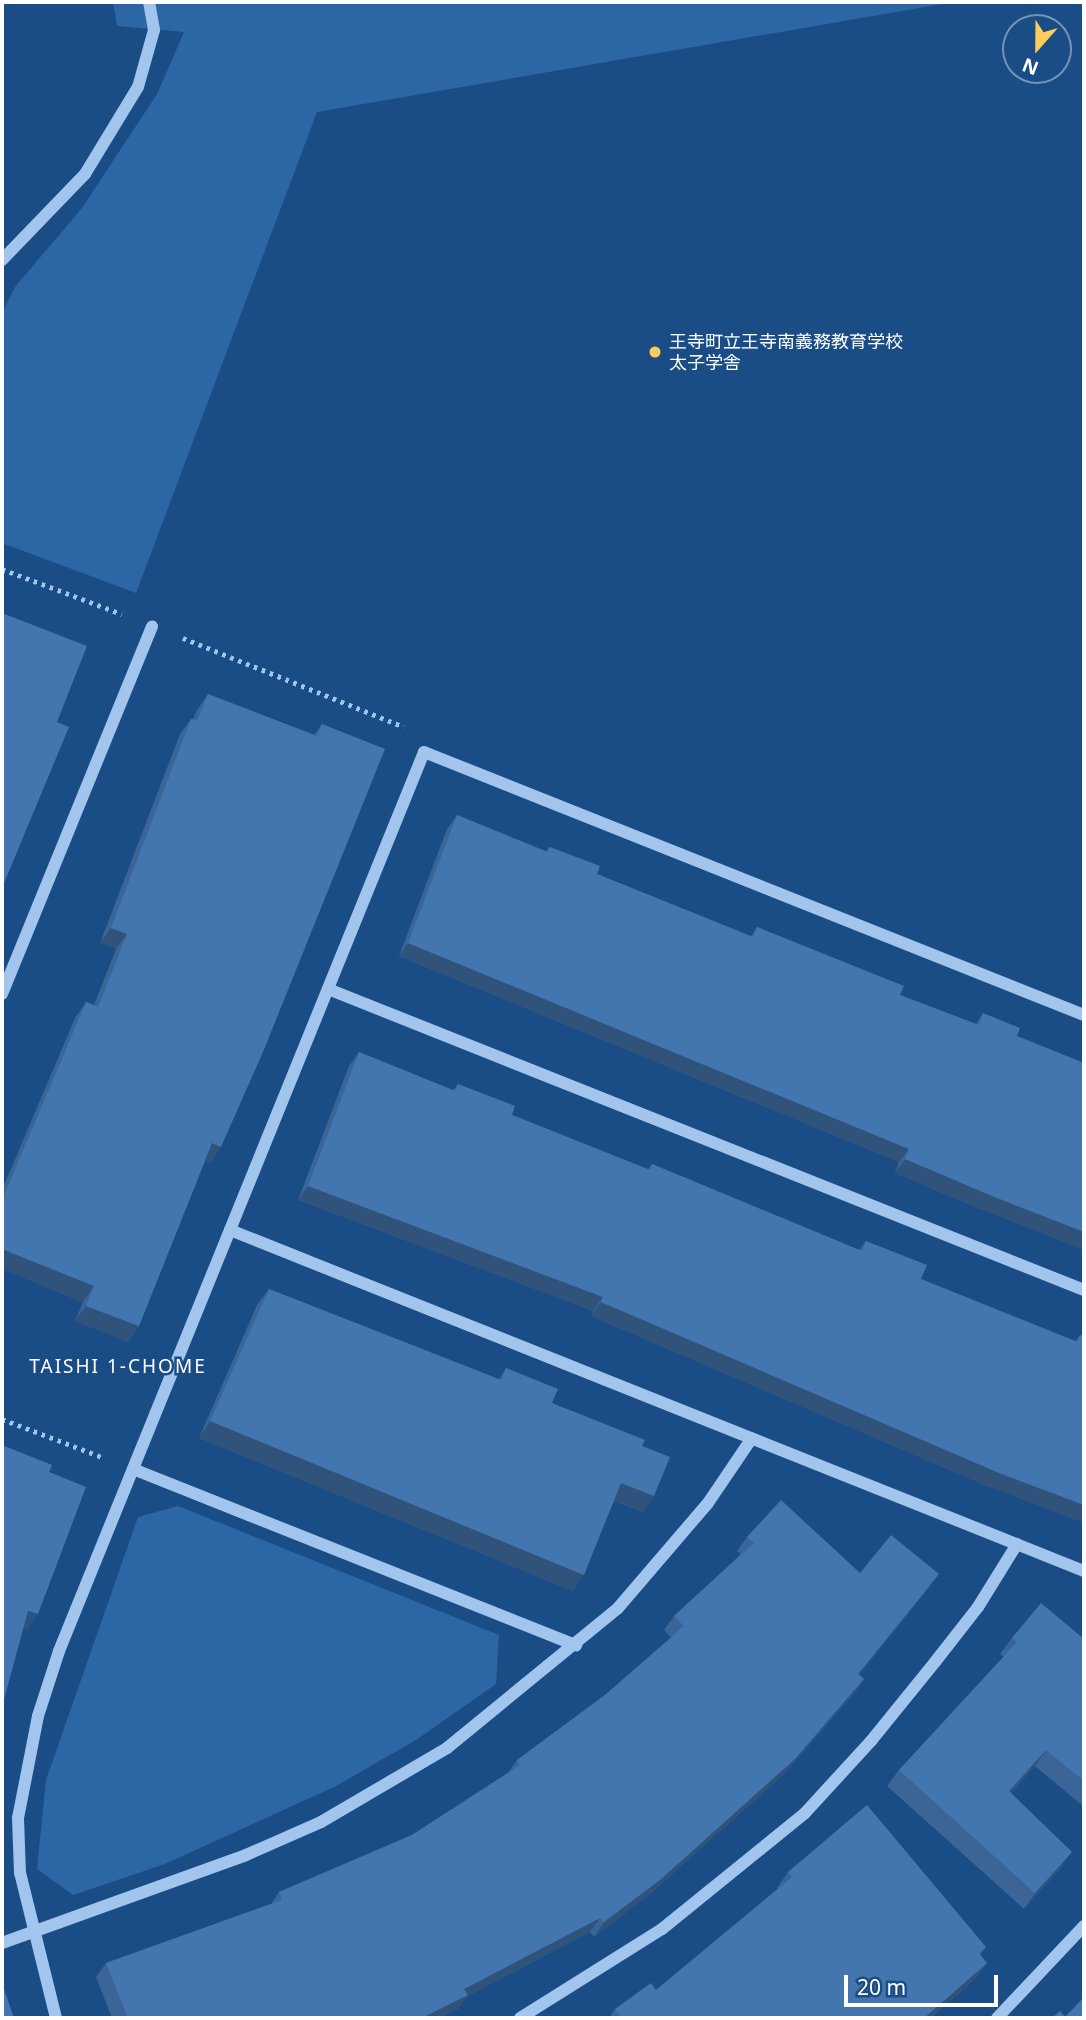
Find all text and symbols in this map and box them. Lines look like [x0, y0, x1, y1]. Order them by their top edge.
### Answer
north arrow [1002, 14, 1072, 84]
text: N [1018, 52, 1042, 82]
place label: 王寺町立王寺南義務教育学校 太子学舎 [669, 331, 903, 374]
marker: 王寺町立王寺南義務教育学校 太子学舎 [647, 344, 663, 360]
district label: TAISHI 1-CHOME [31, 1356, 205, 1378]
scale bar [848, 1960, 1002, 2004]
text: 20 m [857, 1973, 906, 2001]

